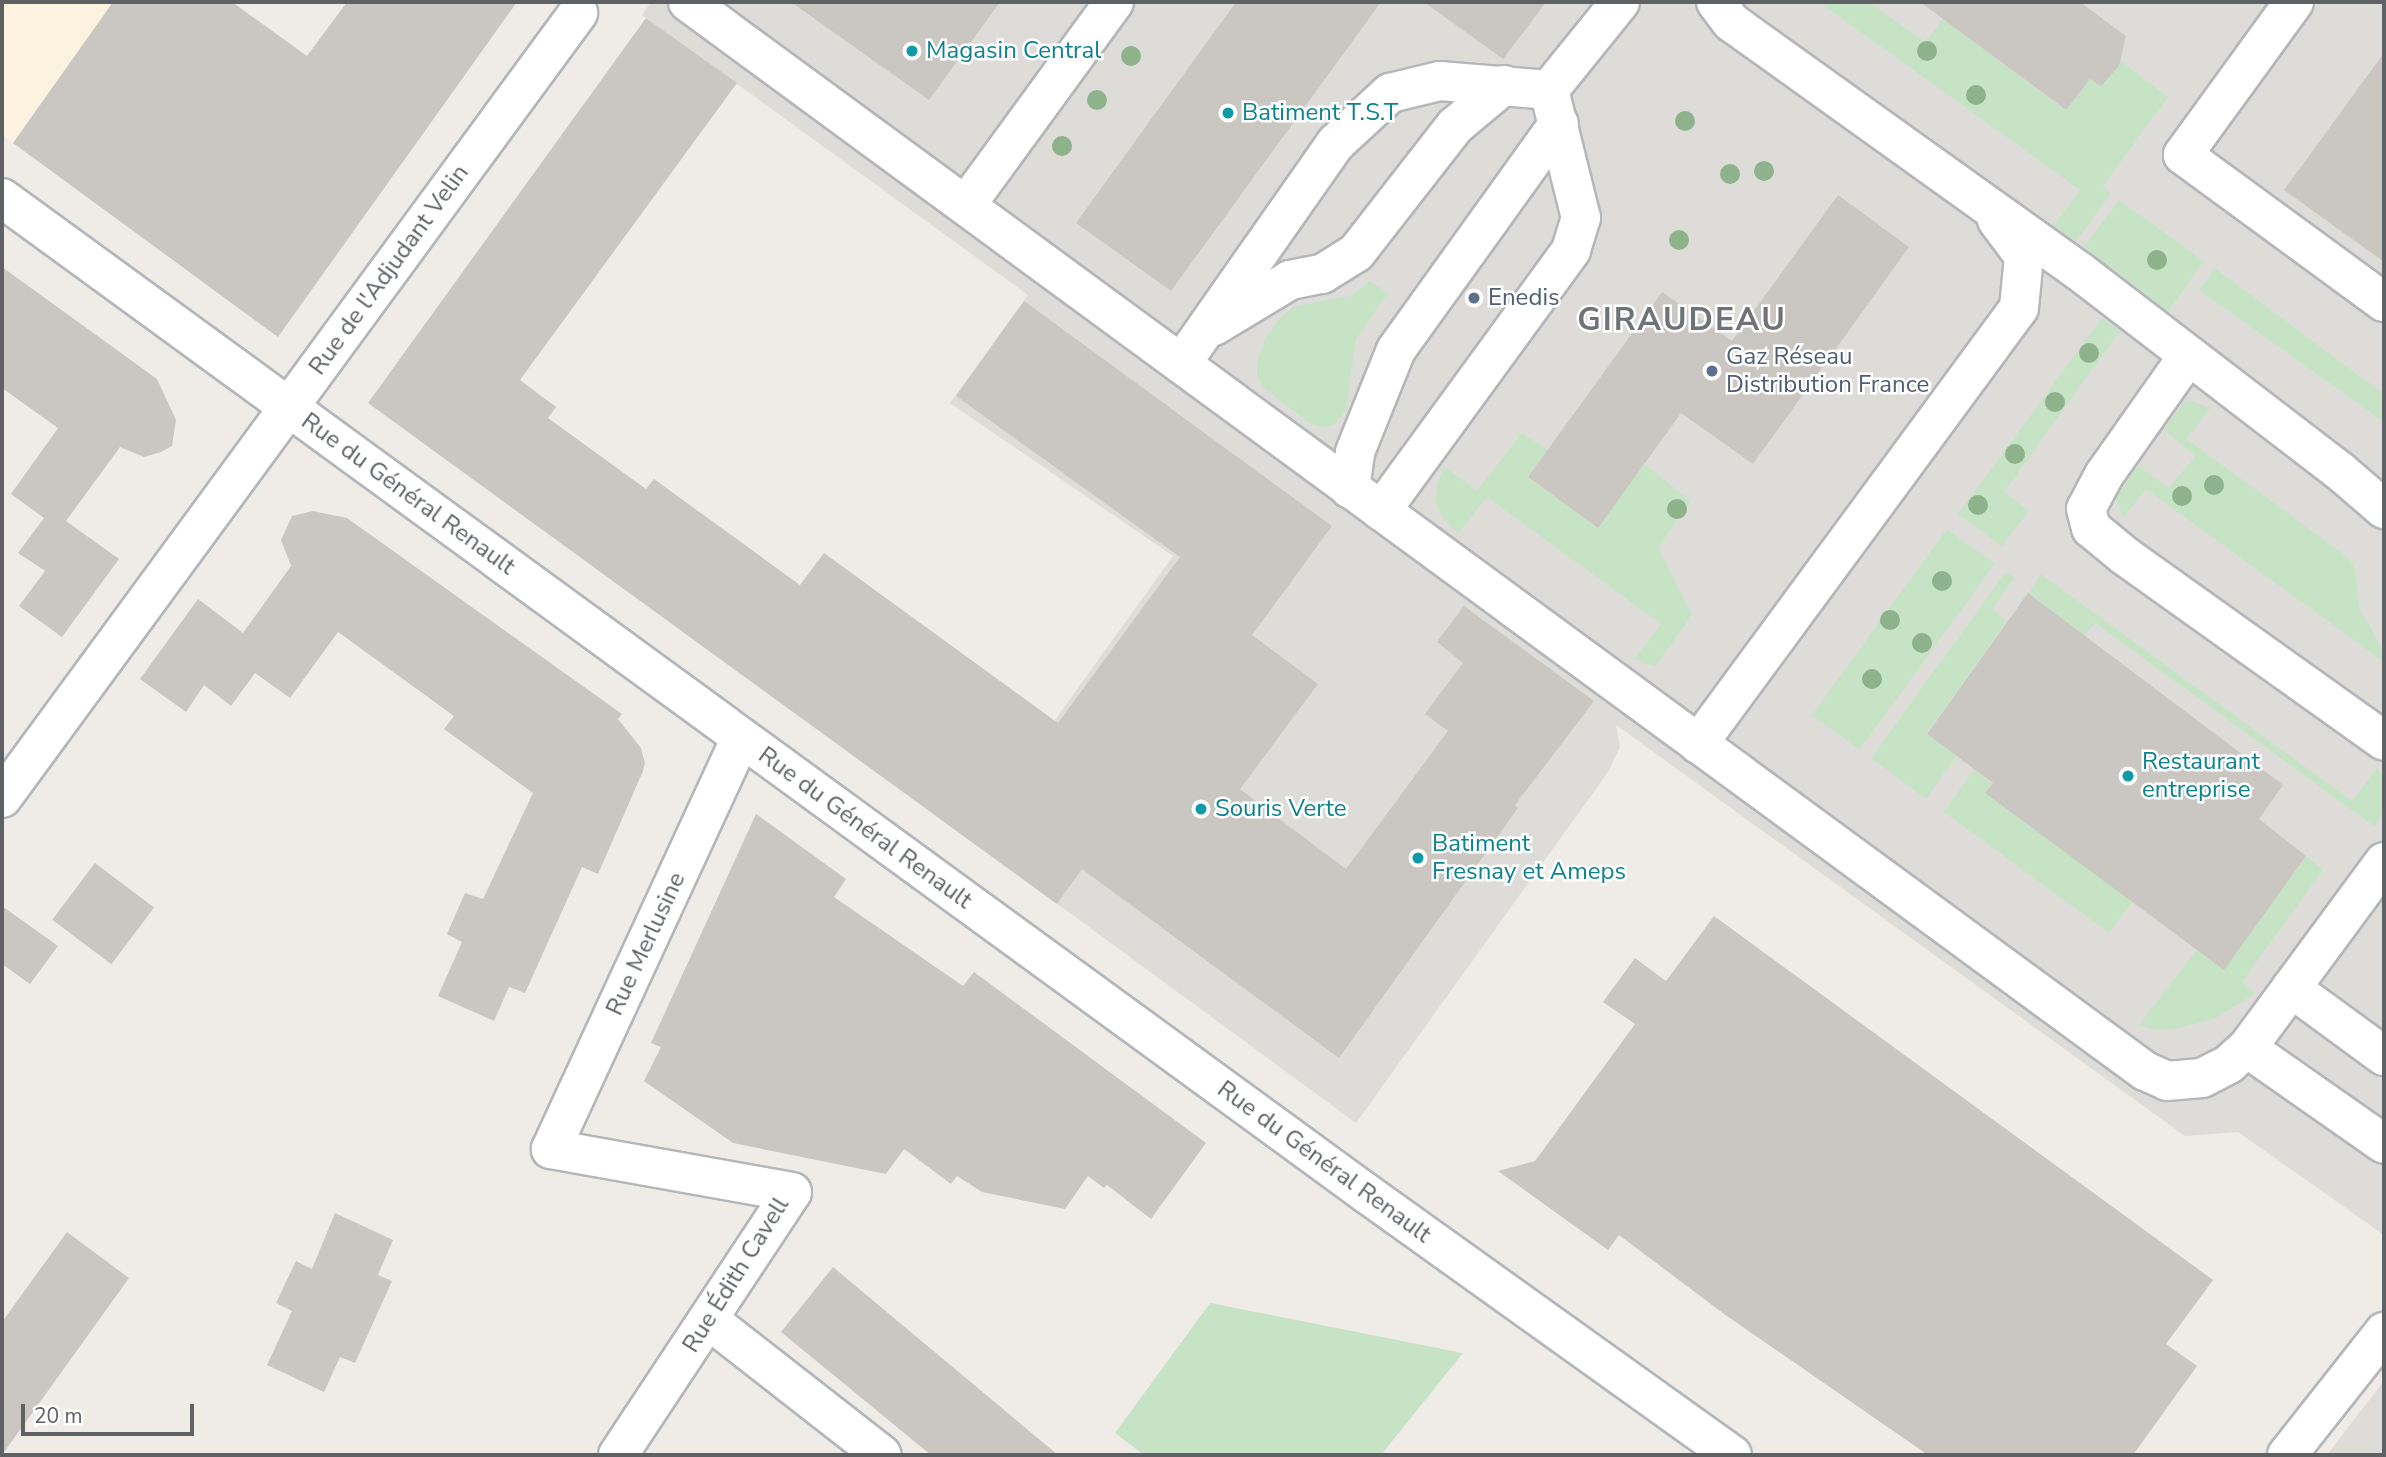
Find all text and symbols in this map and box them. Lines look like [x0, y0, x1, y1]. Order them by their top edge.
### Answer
place label: Magasin Central [926, 37, 1101, 65]
marker: Magasin Central [904, 43, 920, 59]
place label: Batiment T.S.T [1242, 99, 1398, 127]
marker: Batiment T.S.T [1220, 105, 1236, 121]
street label: Rue de l'Adjudant Velin [303, 159, 475, 381]
place label: Enedis [1488, 284, 1559, 312]
marker: Enedis [1466, 290, 1482, 306]
district label: GIRAUDEAU [1578, 301, 1786, 339]
place label: Gaz Réseau Distribution France [1726, 343, 1929, 399]
marker: Gaz Réseau Distribution France [1704, 363, 1720, 379]
street label: Rue du Général Renault [296, 407, 520, 581]
street label: Rue du Général Renault [753, 741, 977, 915]
place label: Restaurant entreprise [2142, 748, 2260, 804]
marker: Restaurant entreprise [2120, 768, 2136, 784]
place label: Souris Verte [1215, 795, 1347, 823]
marker: Souris Verte [1193, 801, 1209, 817]
place label: Batiment Fresnay et Ameps [1432, 830, 1626, 886]
marker: Batiment Fresnay et Ameps [1410, 850, 1426, 866]
street label: Rue Merlusine [600, 868, 692, 1020]
street label: Rue du Général Renault [1212, 1075, 1436, 1249]
street label: Rue Édith Cavell [677, 1192, 795, 1358]
scale bar [24, 1390, 198, 1434]
text: 20 m [34, 1402, 83, 1430]

